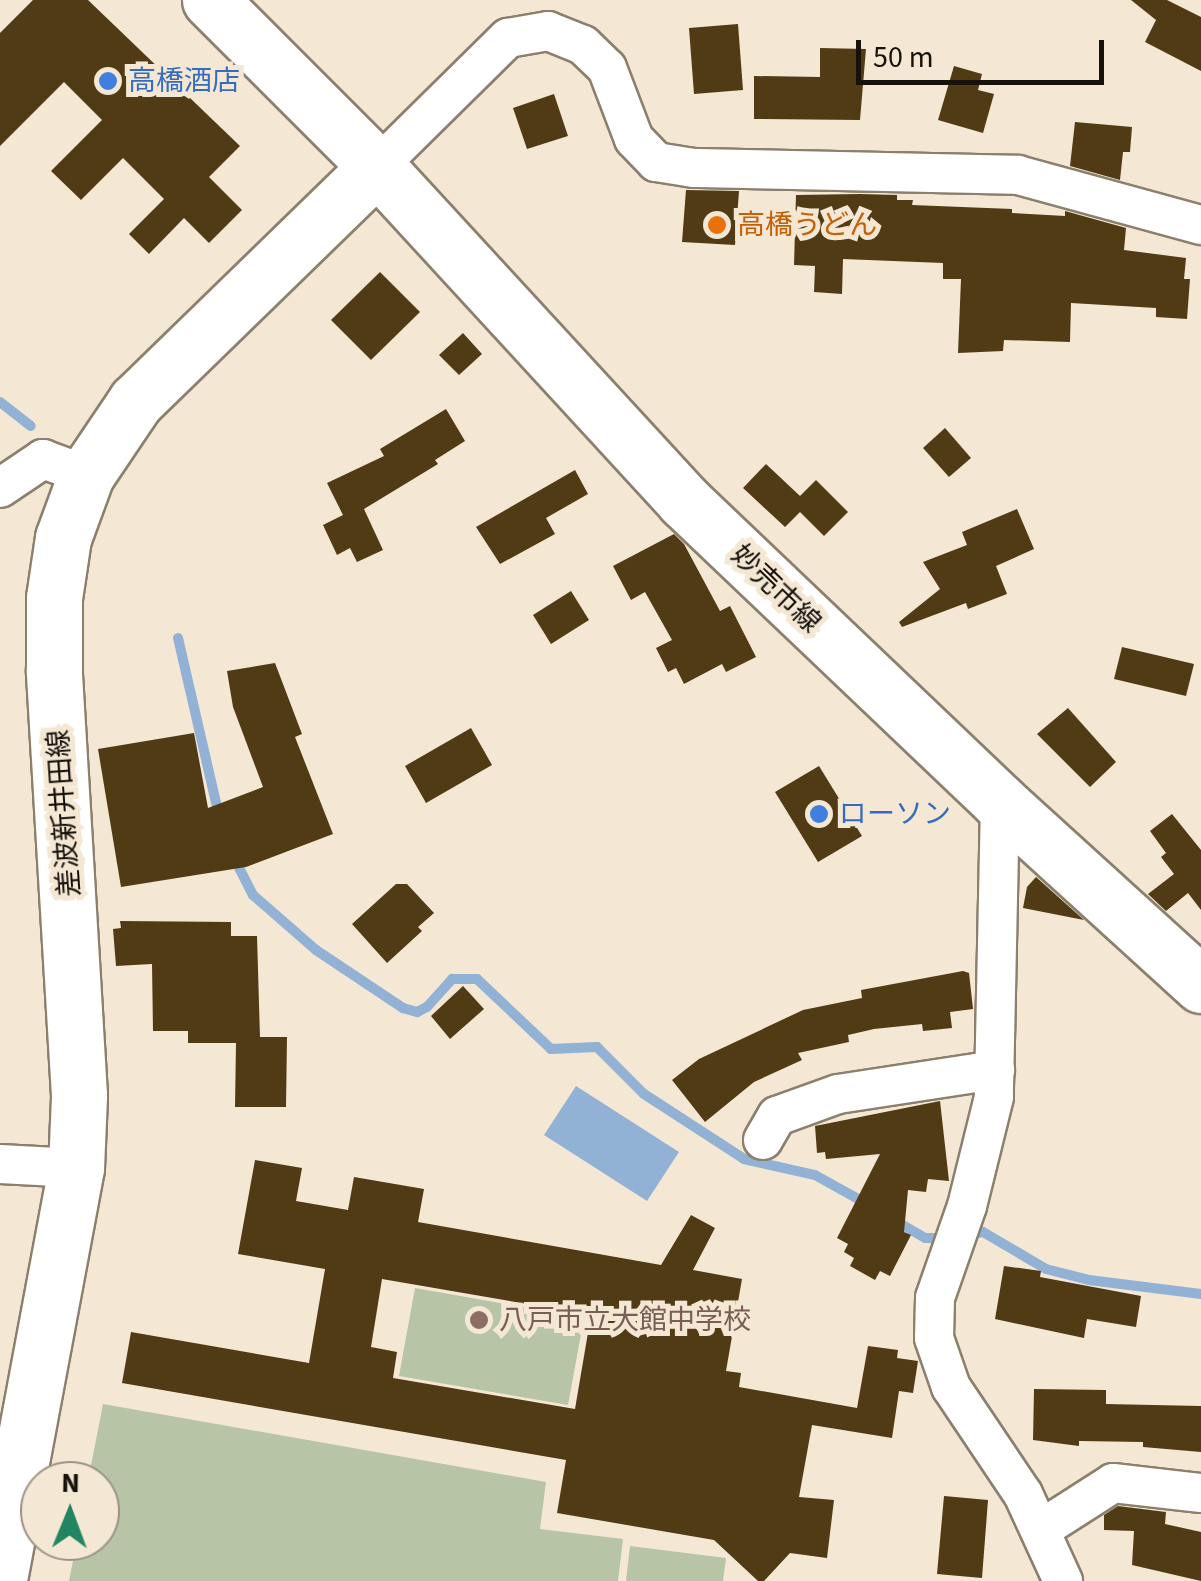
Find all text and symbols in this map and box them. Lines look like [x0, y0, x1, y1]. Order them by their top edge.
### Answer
scale bar [861, 20, 1108, 82]
text: 50 m [873, 36, 934, 79]
place label: 高橋酒店 [128, 64, 240, 98]
marker: 高橋酒店 [97, 70, 119, 92]
place label: 高橋うどん [737, 208, 877, 242]
marker: 高橋うどん [706, 214, 728, 236]
street label: 妙売市線 [724, 538, 828, 640]
street label: 差波新井田線 [41, 728, 87, 898]
place label: ローソン [839, 797, 951, 831]
marker: ローソン [808, 803, 830, 825]
place label: 八戸市立大館中学校 [499, 1303, 751, 1337]
marker: 八戸市立大館中学校 [468, 1309, 490, 1331]
north arrow [20, 1461, 120, 1561]
text: N [61, 1463, 80, 1503]

